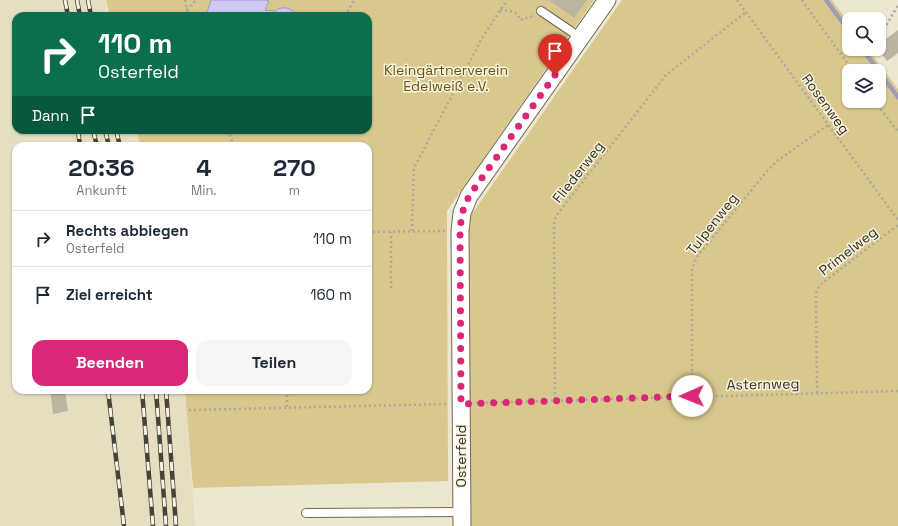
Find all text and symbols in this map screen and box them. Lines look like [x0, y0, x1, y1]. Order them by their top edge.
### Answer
map controls [842, 12, 886, 108]
button: search [842, 12, 886, 56]
text: 110 m [98, 25, 172, 61]
icon: right [32, 28, 84, 80]
pin [538, 34, 572, 75]
icon: arrive [544, 40, 566, 62]
text: Osterfeld [98, 60, 179, 83]
park label: Kleingärtnerverein Edelweiß e.V. [384, 61, 508, 95]
button: layers [842, 64, 886, 108]
street label: Rosenweg [798, 70, 854, 138]
icon: arrive [77, 104, 99, 126]
text: Dann [32, 106, 69, 125]
street label: Fliederweg [548, 137, 608, 207]
text: 20:36 [68, 152, 135, 183]
text: 4 [196, 152, 211, 183]
text: 270 [273, 152, 316, 183]
text: Ankunft [76, 182, 127, 199]
text: Min. [191, 182, 217, 199]
text: m [289, 182, 300, 199]
street label: Tulpenweg [682, 190, 742, 258]
text: Rechts abbiegen [66, 221, 188, 240]
street label: Primelweg [815, 223, 881, 279]
icon: right [32, 228, 54, 250]
text: 110 m [313, 229, 352, 248]
text: Osterfeld [66, 240, 124, 257]
icon: arrive [32, 284, 54, 306]
text: Ziel erreicht [66, 285, 153, 304]
text: 160 m [310, 285, 352, 304]
button: Beenden [32, 340, 188, 386]
button: Teilen [196, 340, 352, 386]
street label: Asternweg [727, 374, 799, 394]
position arrow [671, 375, 713, 417]
street label: Osterfeld [452, 425, 470, 487]

